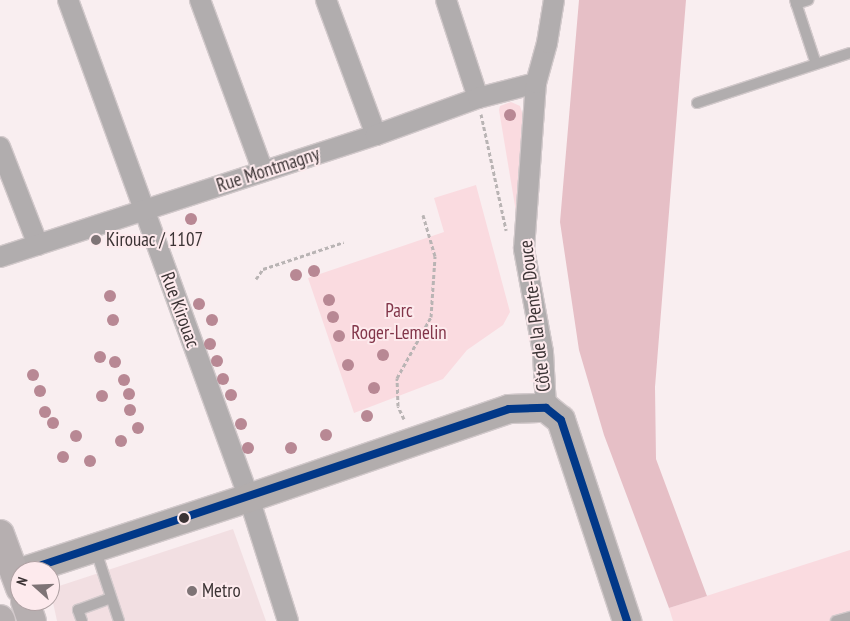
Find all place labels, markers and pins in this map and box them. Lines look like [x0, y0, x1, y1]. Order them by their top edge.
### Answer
place label: Kirouac / 1107 [106, 229, 203, 251]
marker: Kirouac / 1107 [90, 234, 102, 246]
unlabelled marker [179, 513, 189, 523]
place label: Metro [202, 580, 241, 602]
marker: Metro [186, 585, 198, 597]

